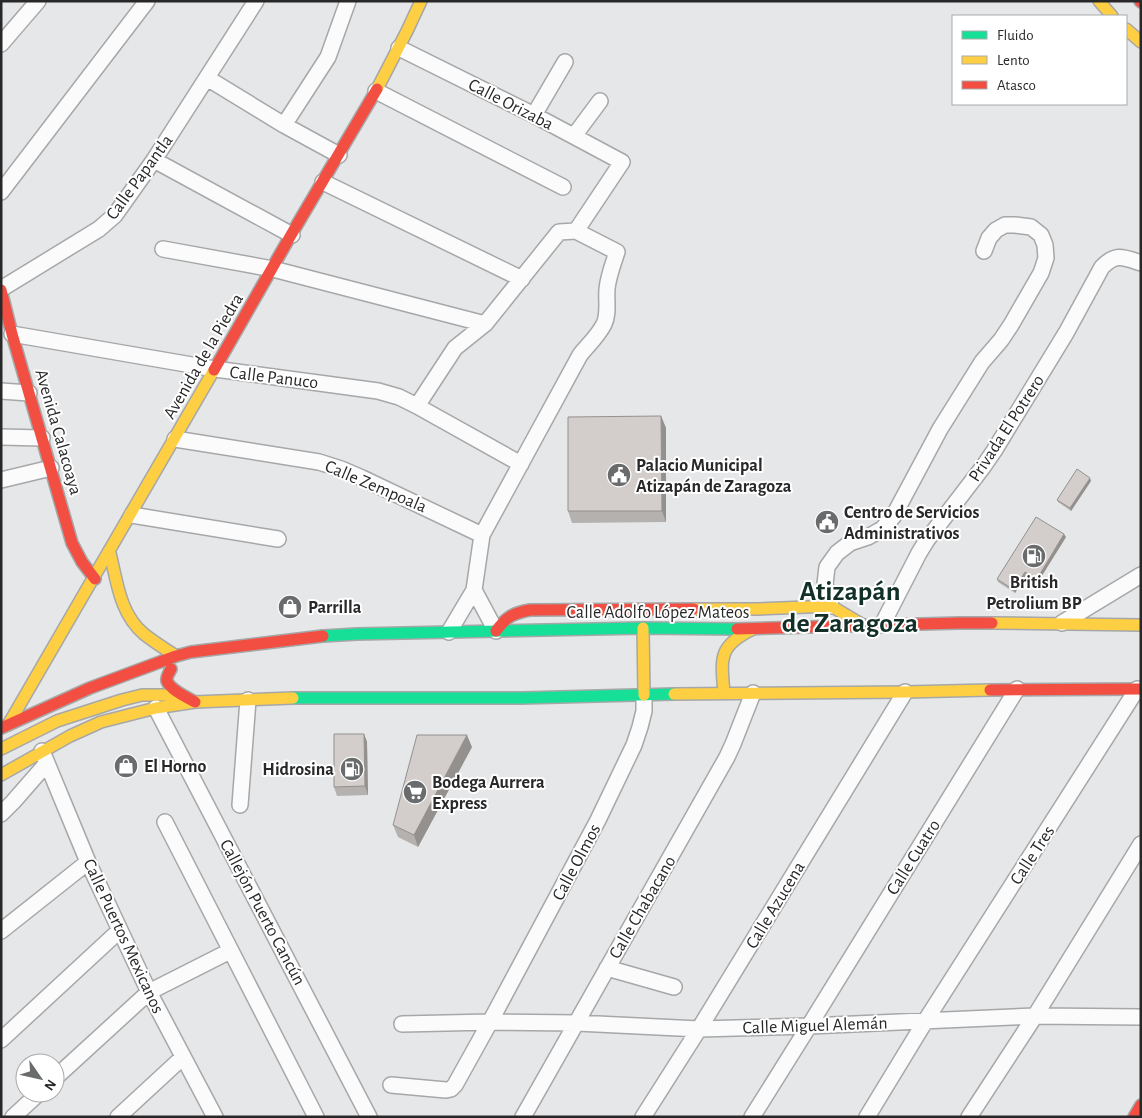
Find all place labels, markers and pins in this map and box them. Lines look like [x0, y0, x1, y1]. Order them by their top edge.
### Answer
place label: Palacio Municipal Atizapán de Zaragoza [636, 457, 792, 496]
public building icon: Palacio Municipal Atizapán de Zaragoza [606, 462, 632, 488]
place label: Centro de Servicios Administrativos [844, 504, 979, 543]
public building icon: Centro de Servicios Administrativos [814, 509, 840, 535]
fuel station icon: British Petrolium BP [1021, 543, 1047, 569]
place label: British Petrolium BP [986, 574, 1082, 613]
shop icon: Parrilla [277, 594, 303, 620]
place label: Parrilla [308, 599, 362, 617]
shop icon: El Horno [113, 753, 139, 779]
fuel station icon: Hidrosina [339, 756, 365, 782]
place label: El Horno [144, 758, 207, 776]
place label: Hidrosina [262, 761, 334, 779]
place label: Bodega Aurrera Express [432, 774, 545, 813]
supermarket icon: Bodega Aurrera Express [402, 779, 428, 805]

